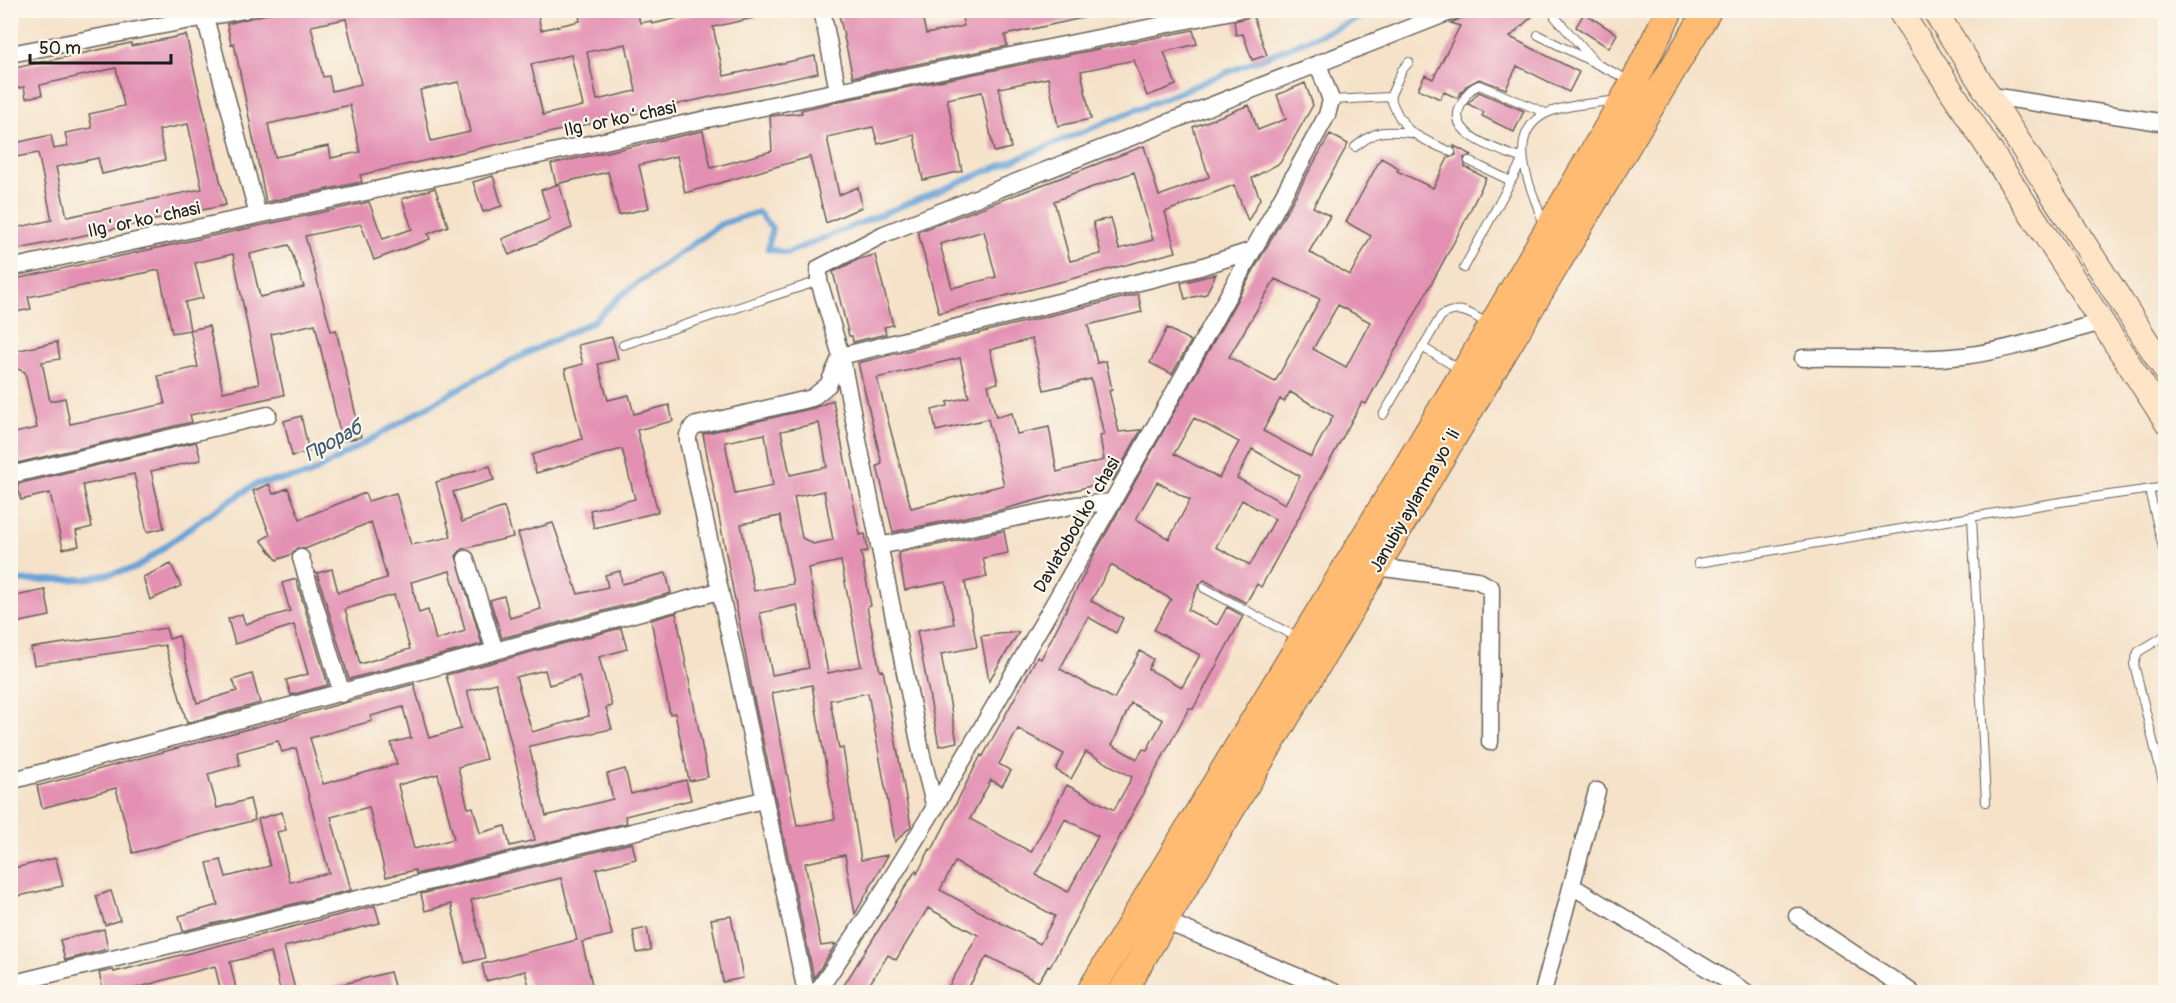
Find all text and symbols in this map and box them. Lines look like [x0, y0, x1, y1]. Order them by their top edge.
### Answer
scale bar [30, 27, 171, 65]
text: 50 m [39, 37, 81, 60]
street label: Ilgʻor koʻchasi [562, 96, 678, 142]
street label: Ilgʻor koʻchasi [86, 197, 202, 243]
water label: Прораб [300, 413, 369, 467]
street label: Janubiy aylanma yoʻli [1365, 425, 1465, 577]
street label: Davlatobod koʻchasi [1029, 453, 1125, 597]

